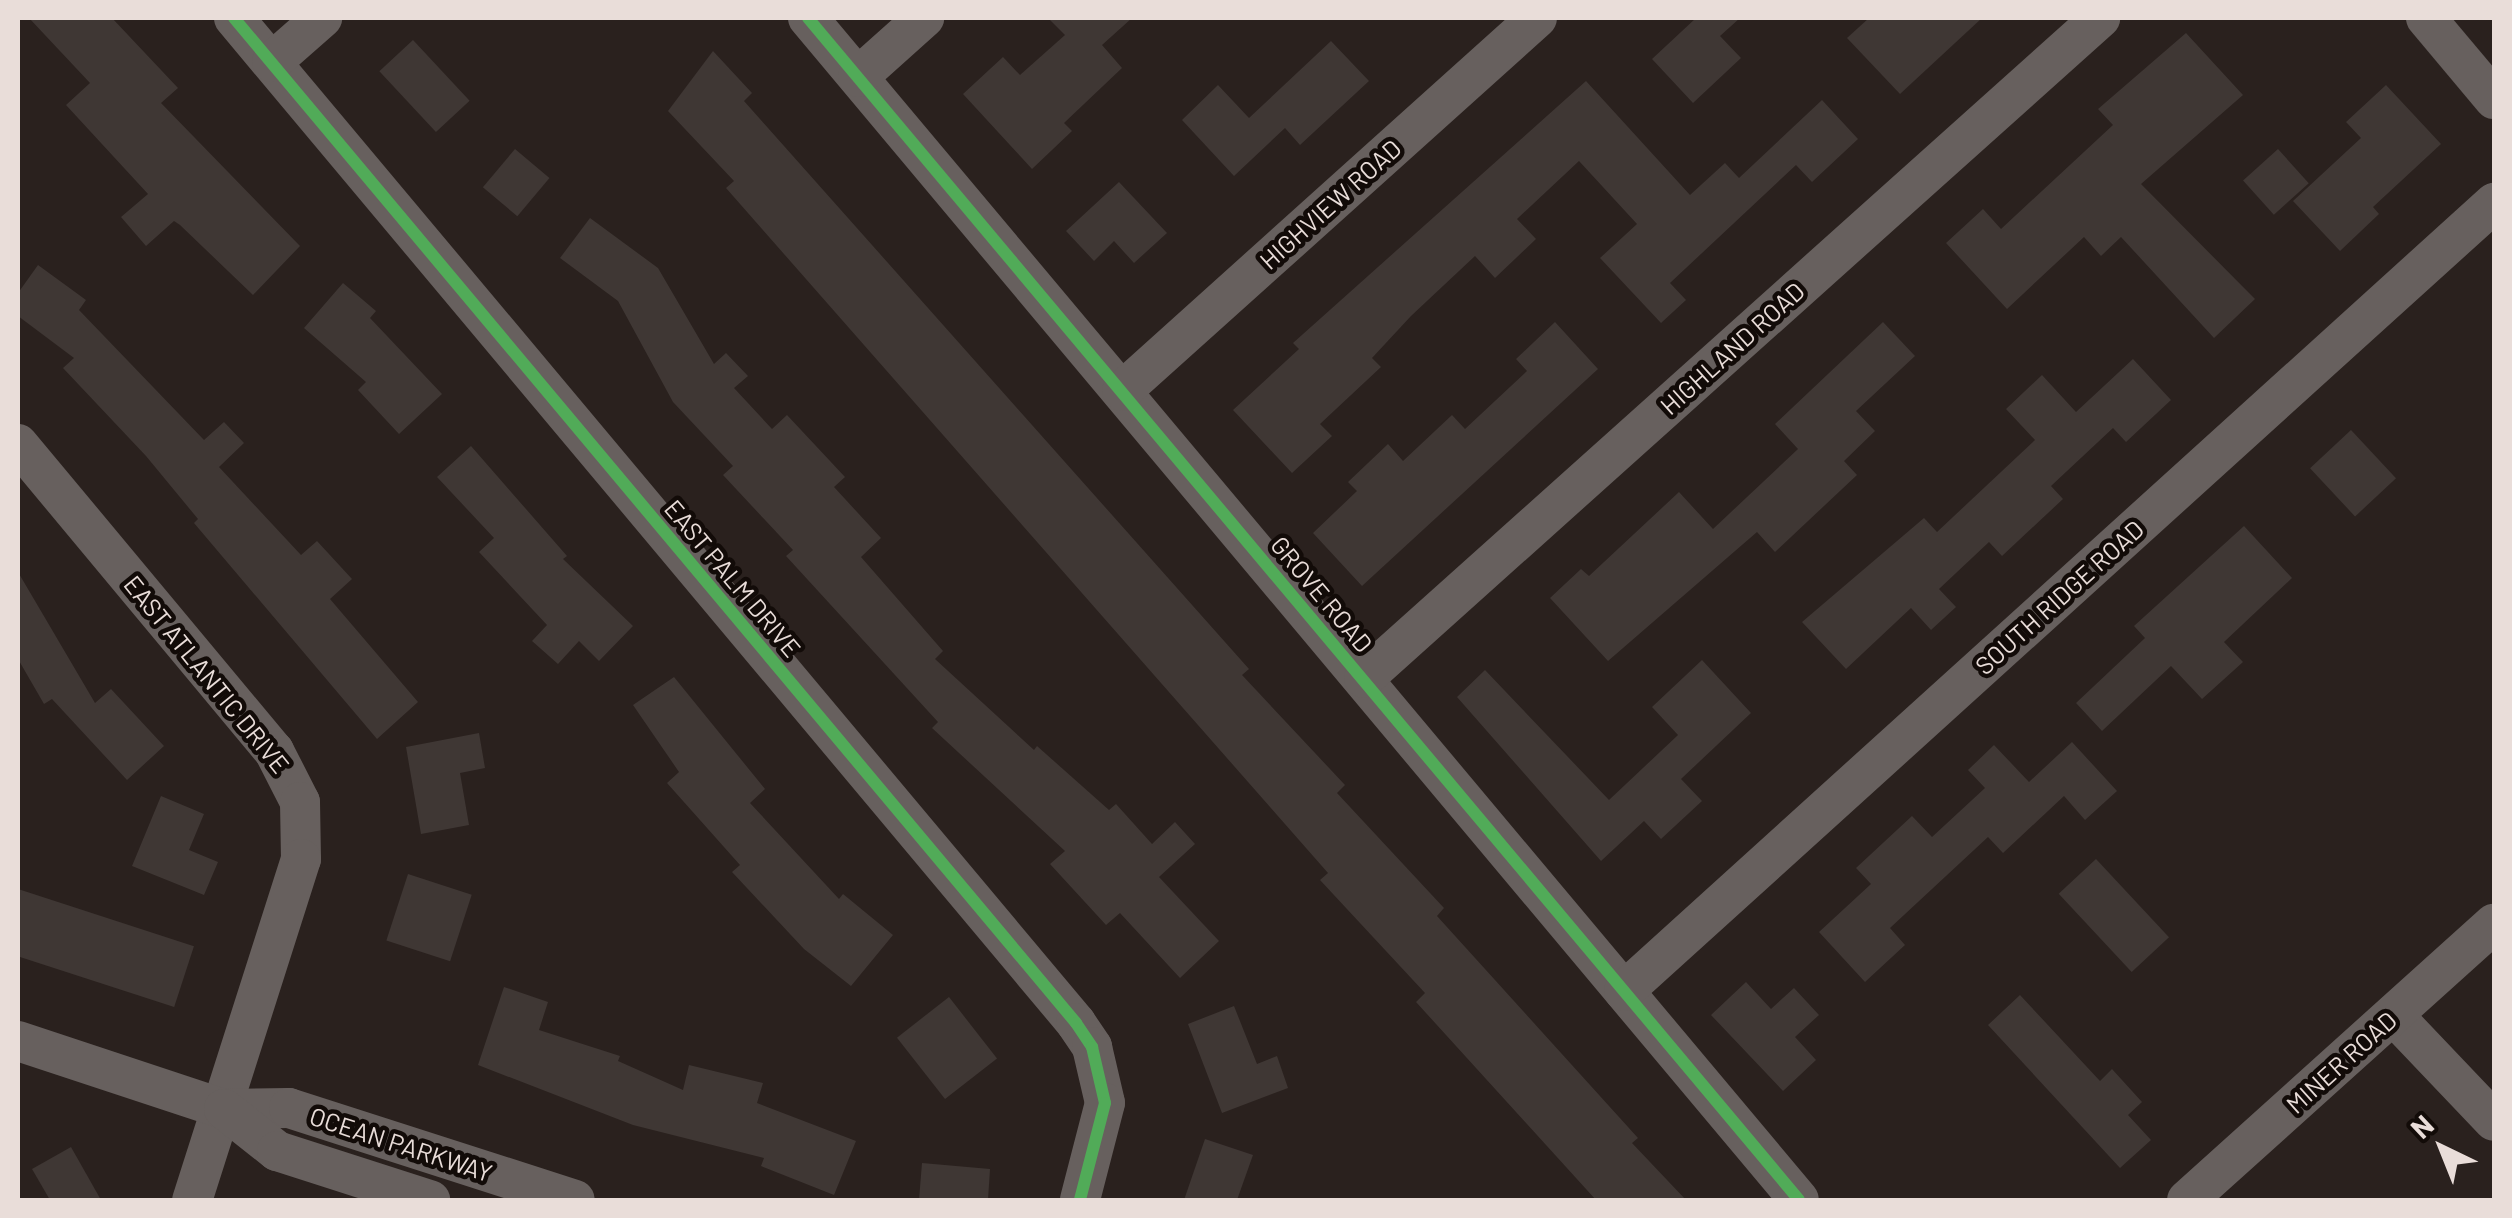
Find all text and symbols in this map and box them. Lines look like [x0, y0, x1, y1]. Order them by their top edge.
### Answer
street label: HIGHVIEW ROAD [1253, 133, 1407, 275]
street label: HIGHLAND ROAD [1654, 276, 1810, 420]
street label: EAST PALM DRIVE [659, 493, 807, 663]
street label: SOUTH RIDGE ROAD [1969, 514, 2149, 680]
street label: GROVE ROAD [1265, 530, 1379, 658]
street label: EAST ATLANTIC DRIVE [118, 569, 296, 779]
street label: MINER ROAD [2280, 1005, 2402, 1119]
north arrow [2392, 1098, 2492, 1198]
street label: OCEAN PARKWAY [306, 1100, 496, 1188]
text: N [2403, 1107, 2440, 1145]

